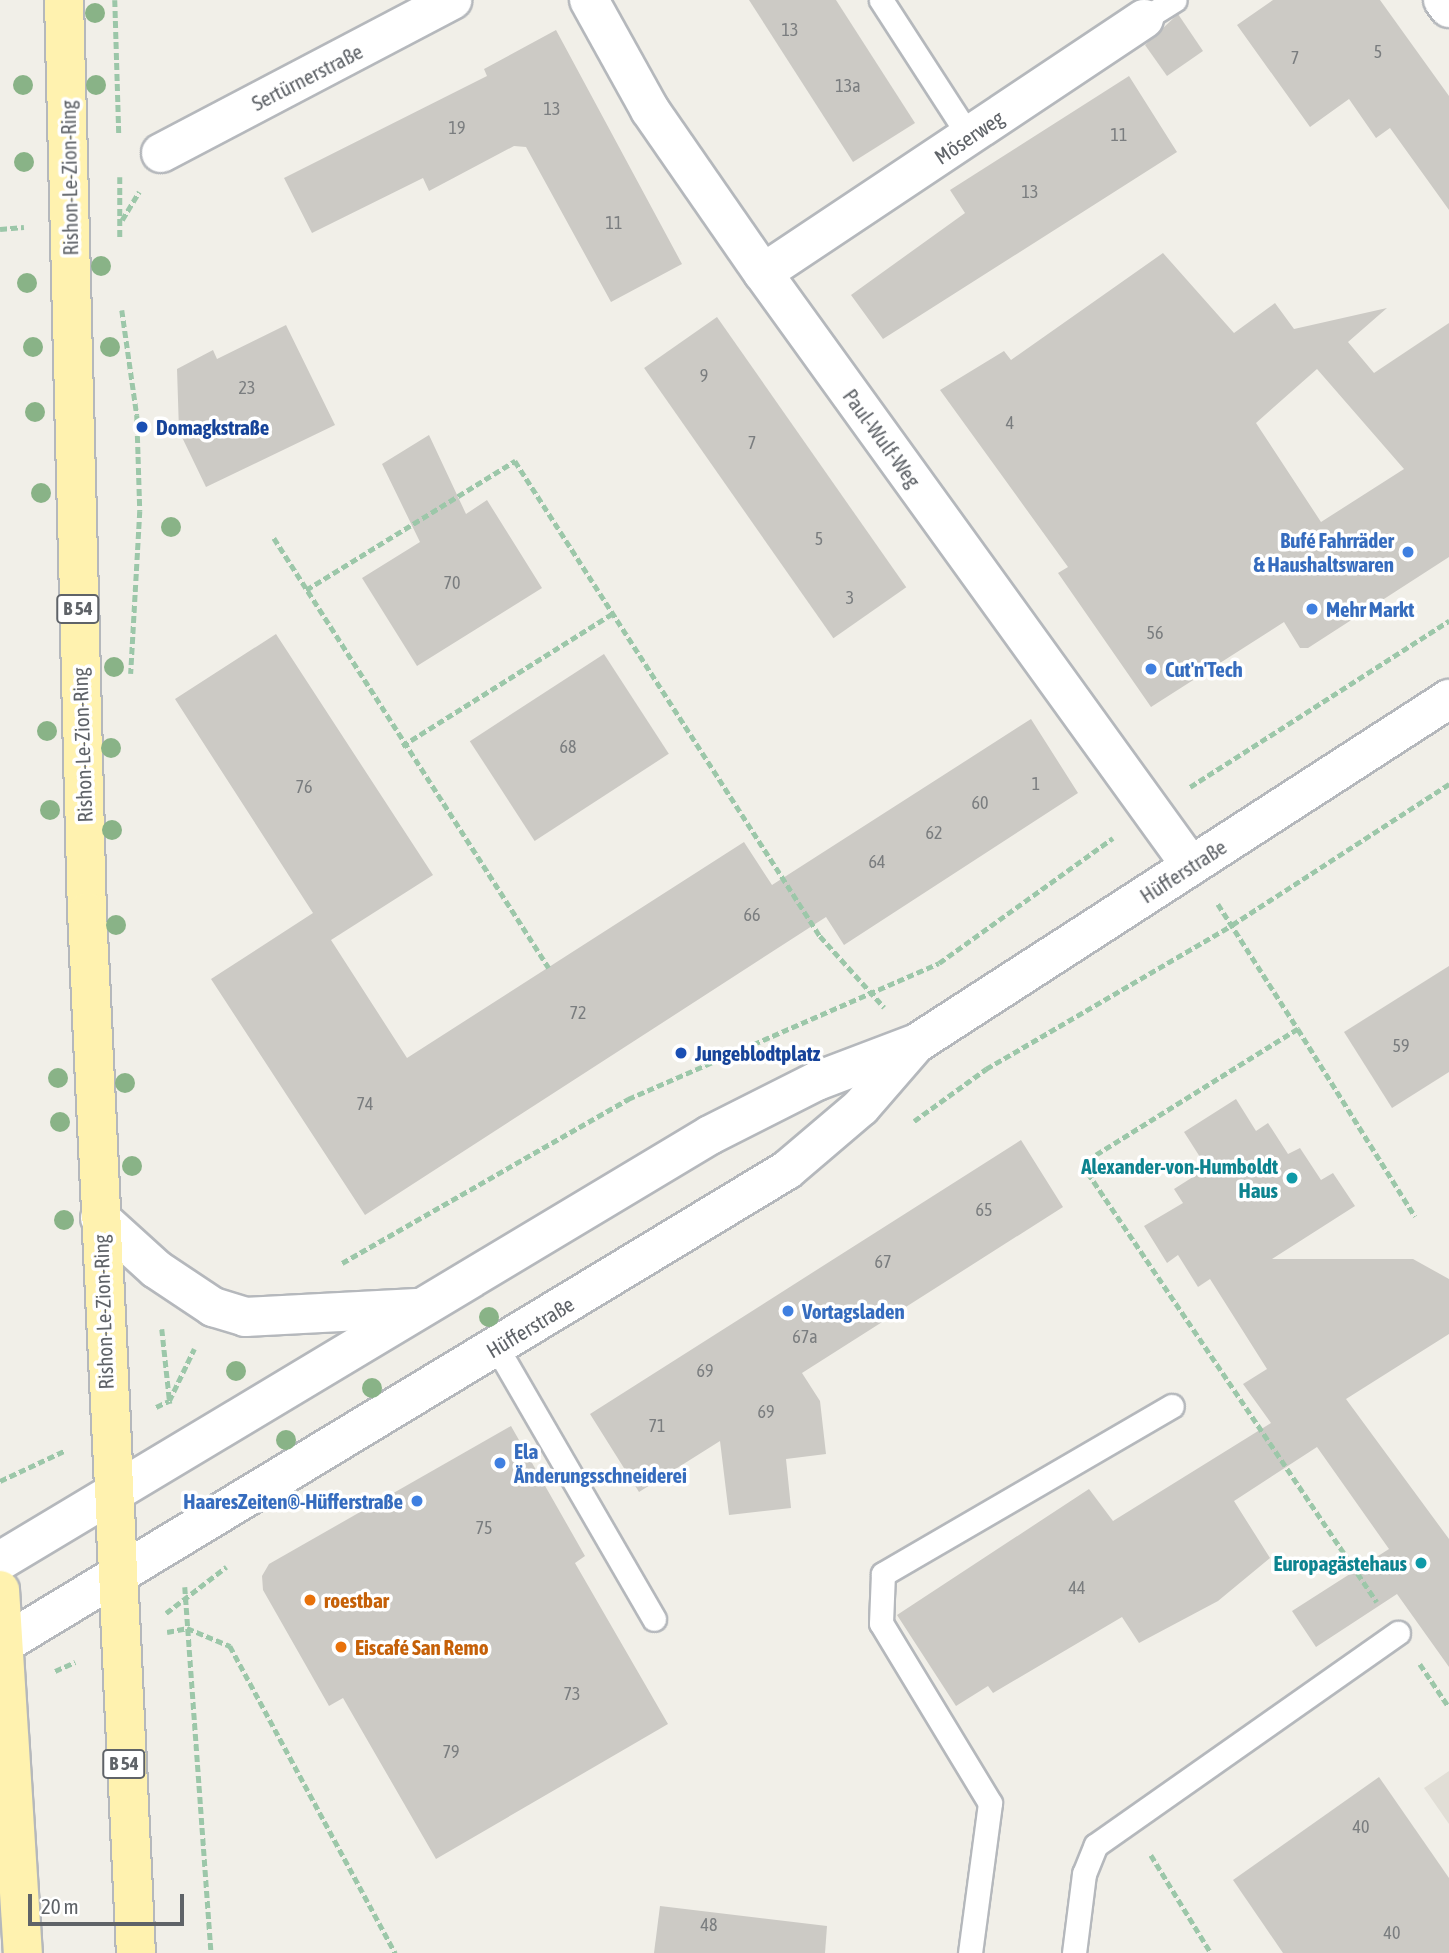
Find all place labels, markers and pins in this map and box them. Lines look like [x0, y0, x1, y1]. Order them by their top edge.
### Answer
place label: Domagkstraße [156, 414, 269, 440]
marker: Domagkstraße [134, 419, 150, 435]
place label: Bufé Fahrräder & Haushaltswaren [1254, 527, 1394, 577]
marker: Bufé Fahrräder & Haushaltswaren [1400, 544, 1416, 560]
place label: Mehr Markt [1326, 596, 1414, 622]
marker: Mehr Markt [1304, 601, 1320, 617]
place label: Cut'n'Tech [1165, 656, 1243, 682]
marker: Cut'n'Tech [1143, 661, 1159, 677]
place label: Jungeblodtplatz [695, 1040, 820, 1066]
marker: Jungeblodtplatz [673, 1045, 689, 1061]
place label: Alexander-von-Humboldt Haus [1081, 1153, 1278, 1203]
marker: Alexander-von-Humboldt Haus [1284, 1170, 1300, 1186]
place label: Vortagsladen [802, 1298, 905, 1324]
marker: Vortagsladen [780, 1303, 796, 1319]
place label: Ela Änderungsschneiderei [514, 1438, 687, 1488]
marker: Ela Änderungsschneiderei [492, 1455, 508, 1471]
place label: HaaresZeiten®-Hüfferstraße [183, 1488, 403, 1514]
marker: HaaresZeiten®-Hüfferstraße [409, 1493, 425, 1509]
place label: Europagästehaus [1273, 1550, 1407, 1576]
marker: Europagästehaus [1413, 1555, 1429, 1571]
place label: roestbar [324, 1587, 389, 1613]
marker: roestbar [302, 1592, 318, 1608]
place label: Eiscafé San Remo [355, 1634, 489, 1660]
marker: Eiscafé San Remo [333, 1639, 349, 1655]

